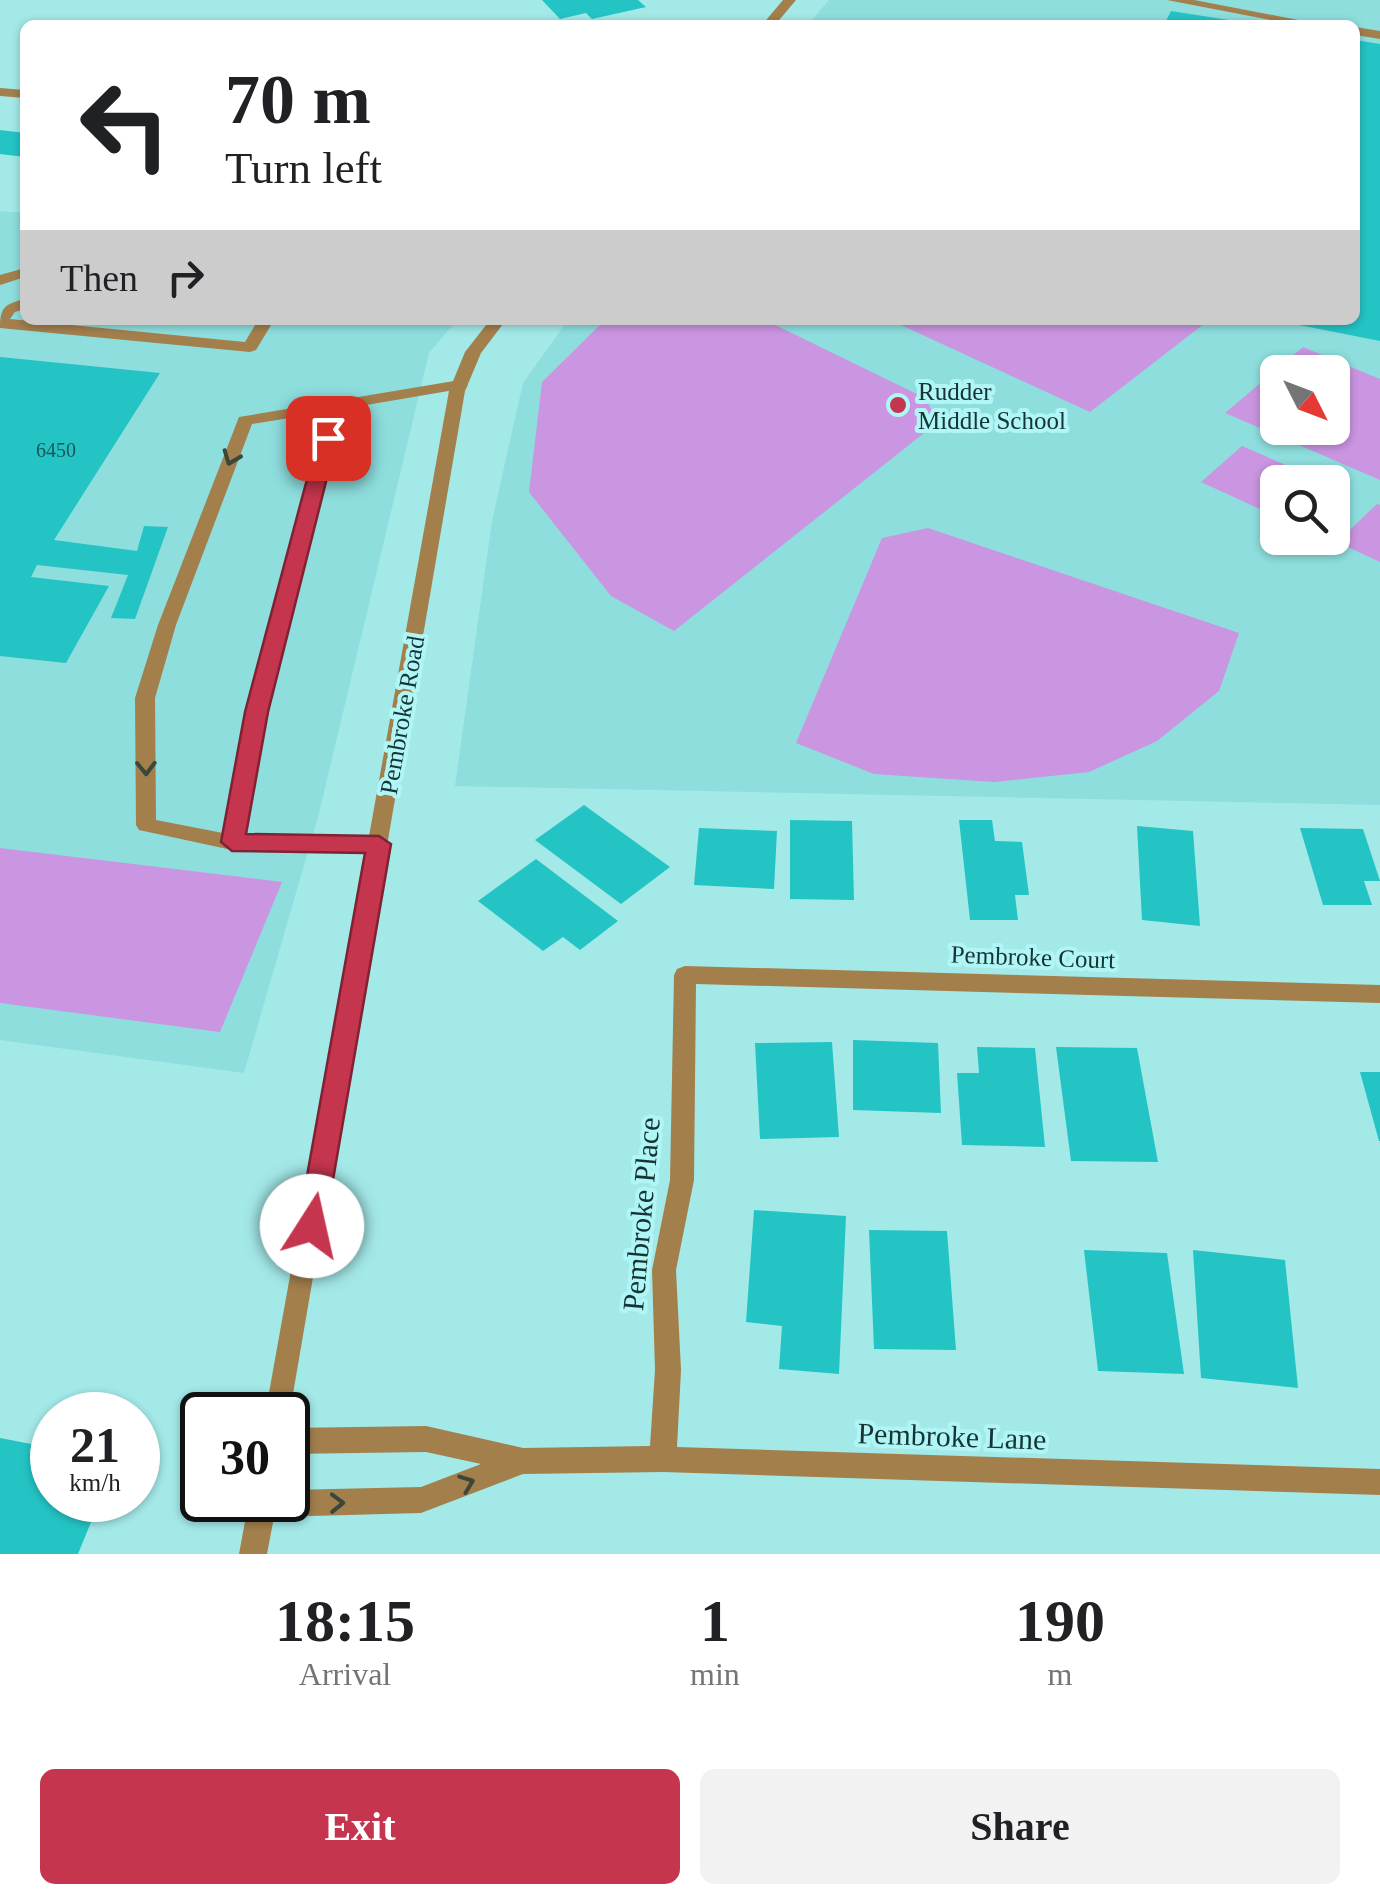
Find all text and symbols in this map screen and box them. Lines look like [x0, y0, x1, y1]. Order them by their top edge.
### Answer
icon: left [60, 60, 190, 190]
text: 70 m [225, 61, 371, 138]
text: Turn left [225, 143, 382, 193]
icon: right [158, 250, 213, 305]
text: Then [60, 257, 138, 299]
north arrow [1260, 355, 1350, 445]
map controls [1260, 355, 1350, 555]
place label: Rudder Middle School [918, 378, 1066, 434]
marker: Rudder Middle School [887, 394, 909, 416]
pin [286, 396, 371, 481]
icon: arrive [301, 411, 356, 466]
house number: 6450 [36, 439, 76, 461]
one-way arrow [222, 448, 242, 465]
button: search [1260, 465, 1350, 555]
street label: Pembroke Road [375, 633, 429, 796]
one-way arrow [135, 760, 157, 776]
street label: Pembroke Court [950, 941, 1116, 973]
street label: Pembroke Place [616, 1116, 666, 1312]
position arrow [260, 1174, 364, 1278]
speed limit sign: 30 [180, 1392, 310, 1522]
street label: Pembroke Lane [857, 1416, 1047, 1456]
text: 21 [70, 1417, 120, 1473]
text: km/h [69, 1469, 121, 1496]
one-way arrow [457, 1474, 475, 1494]
one-way arrow [329, 1492, 345, 1513]
text: 18:15 [275, 1588, 415, 1654]
text: 1 [700, 1588, 730, 1654]
text: 190 [1015, 1588, 1105, 1654]
text: Arrival [299, 1656, 391, 1692]
text: min [690, 1656, 740, 1692]
text: m [1047, 1656, 1072, 1692]
button: Exit [40, 1769, 680, 1884]
button: Share [700, 1769, 1340, 1884]

